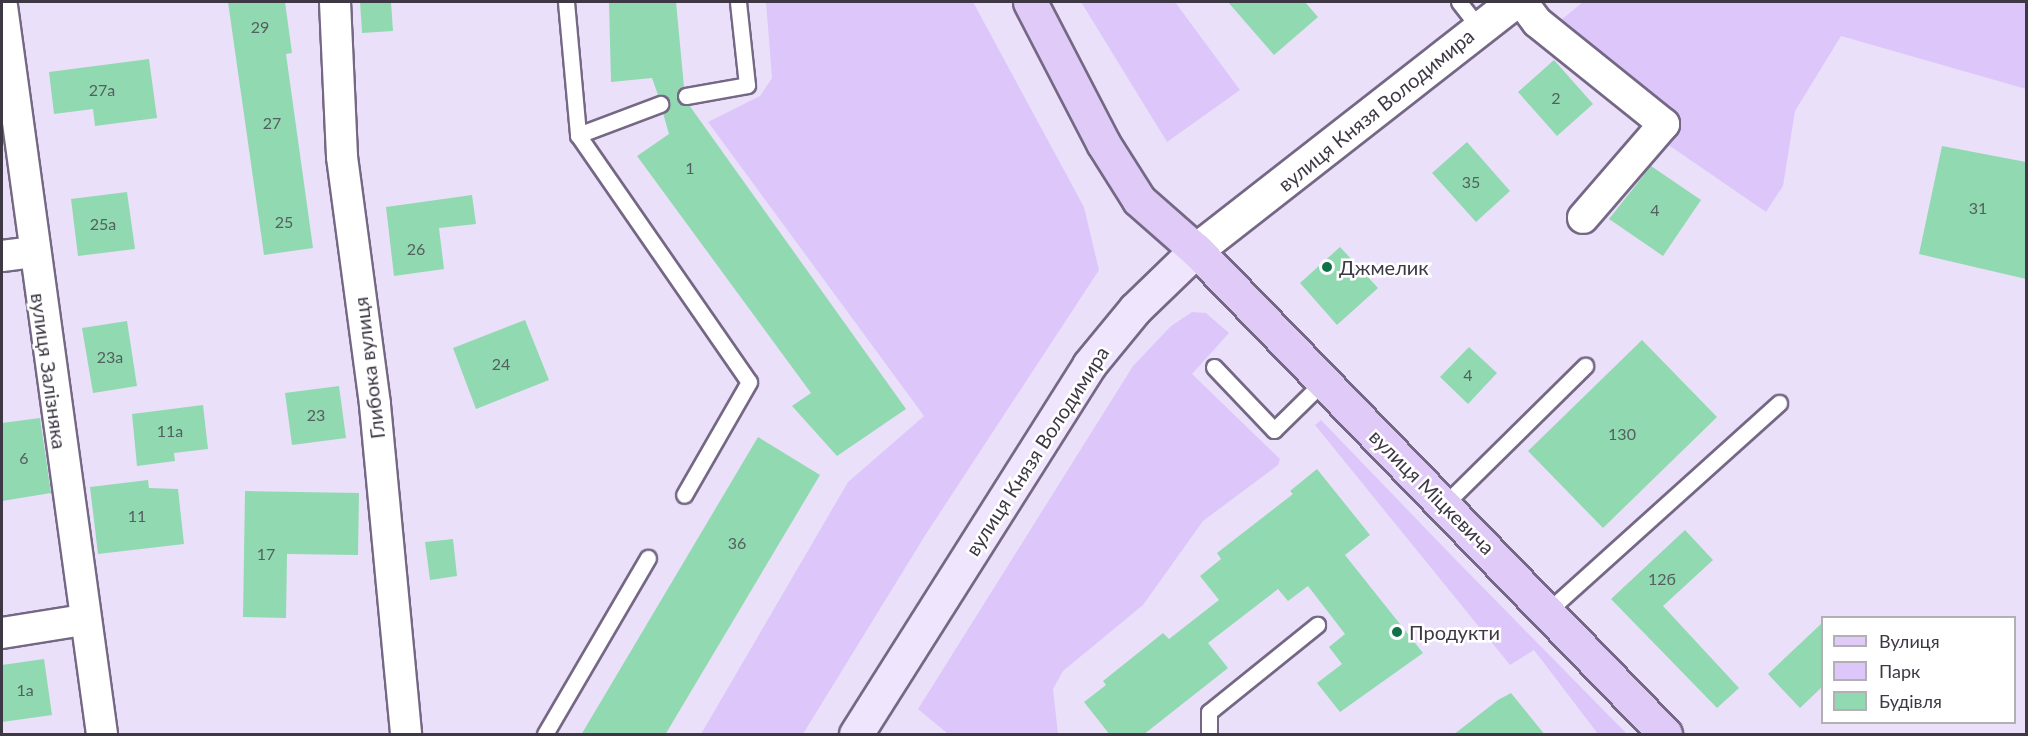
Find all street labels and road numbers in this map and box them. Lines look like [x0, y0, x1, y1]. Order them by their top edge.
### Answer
street label: вулиця Князя Володимира [1273, 24, 1479, 196]
street label: вулиця Залізняка [26, 291, 72, 451]
street label: Глибока вулиця [348, 296, 390, 440]
street label: вулиця Князя Володимира [960, 342, 1114, 560]
street label: вулиця Міцкевича [1365, 425, 1499, 559]

